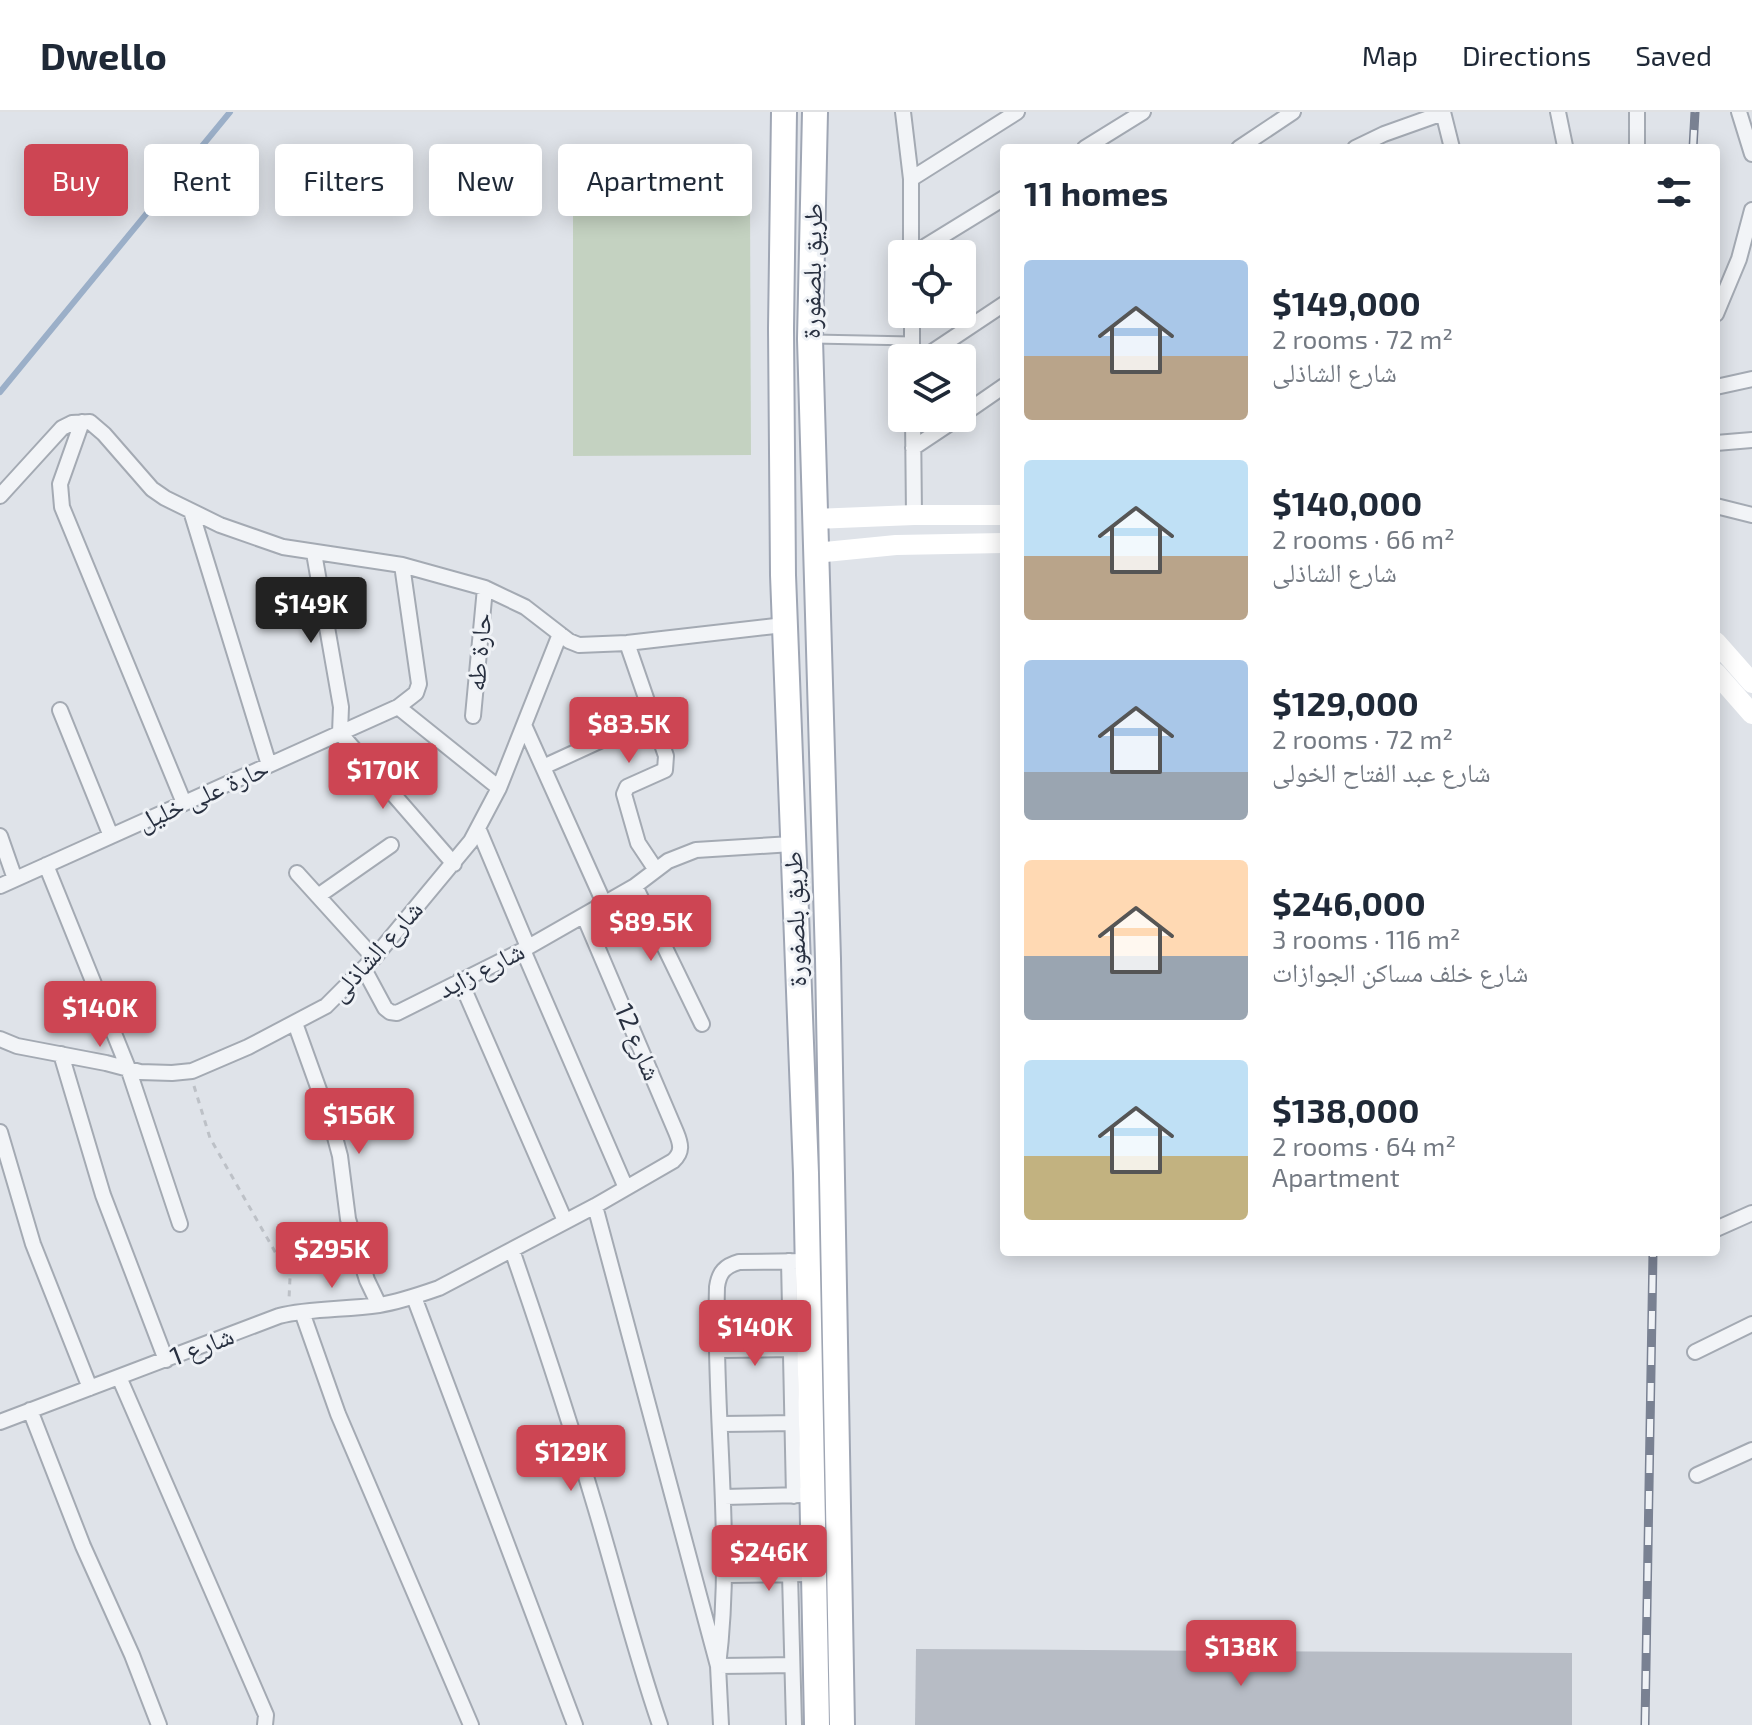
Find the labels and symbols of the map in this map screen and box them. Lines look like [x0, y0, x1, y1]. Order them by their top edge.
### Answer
street label: طريق بلصفورة [794, 203, 829, 339]
pin: $149K [255, 577, 367, 645]
street label: حارة طه [459, 611, 496, 692]
pin: $83.5K [564, 697, 694, 765]
pin: $170K [327, 743, 439, 811]
street label: حارة على خليل [132, 751, 274, 838]
street label: طريق بلصفورة [776, 851, 813, 987]
street label: شارع الشاذلى [322, 893, 430, 1008]
pin: $89.5K [586, 895, 716, 963]
street label: شارع زايد [432, 934, 530, 1005]
pin: $140K [44, 981, 156, 1049]
street label: شارع 12 [608, 998, 669, 1085]
pin: $156K [303, 1088, 415, 1156]
pin: $295K [276, 1222, 388, 1290]
pin: $140K [699, 1300, 811, 1368]
street label: شارع 1 [165, 1318, 238, 1373]
pin: $129K [515, 1425, 627, 1493]
pin: $246K [713, 1525, 825, 1593]
pin: $138K [1185, 1620, 1297, 1688]

